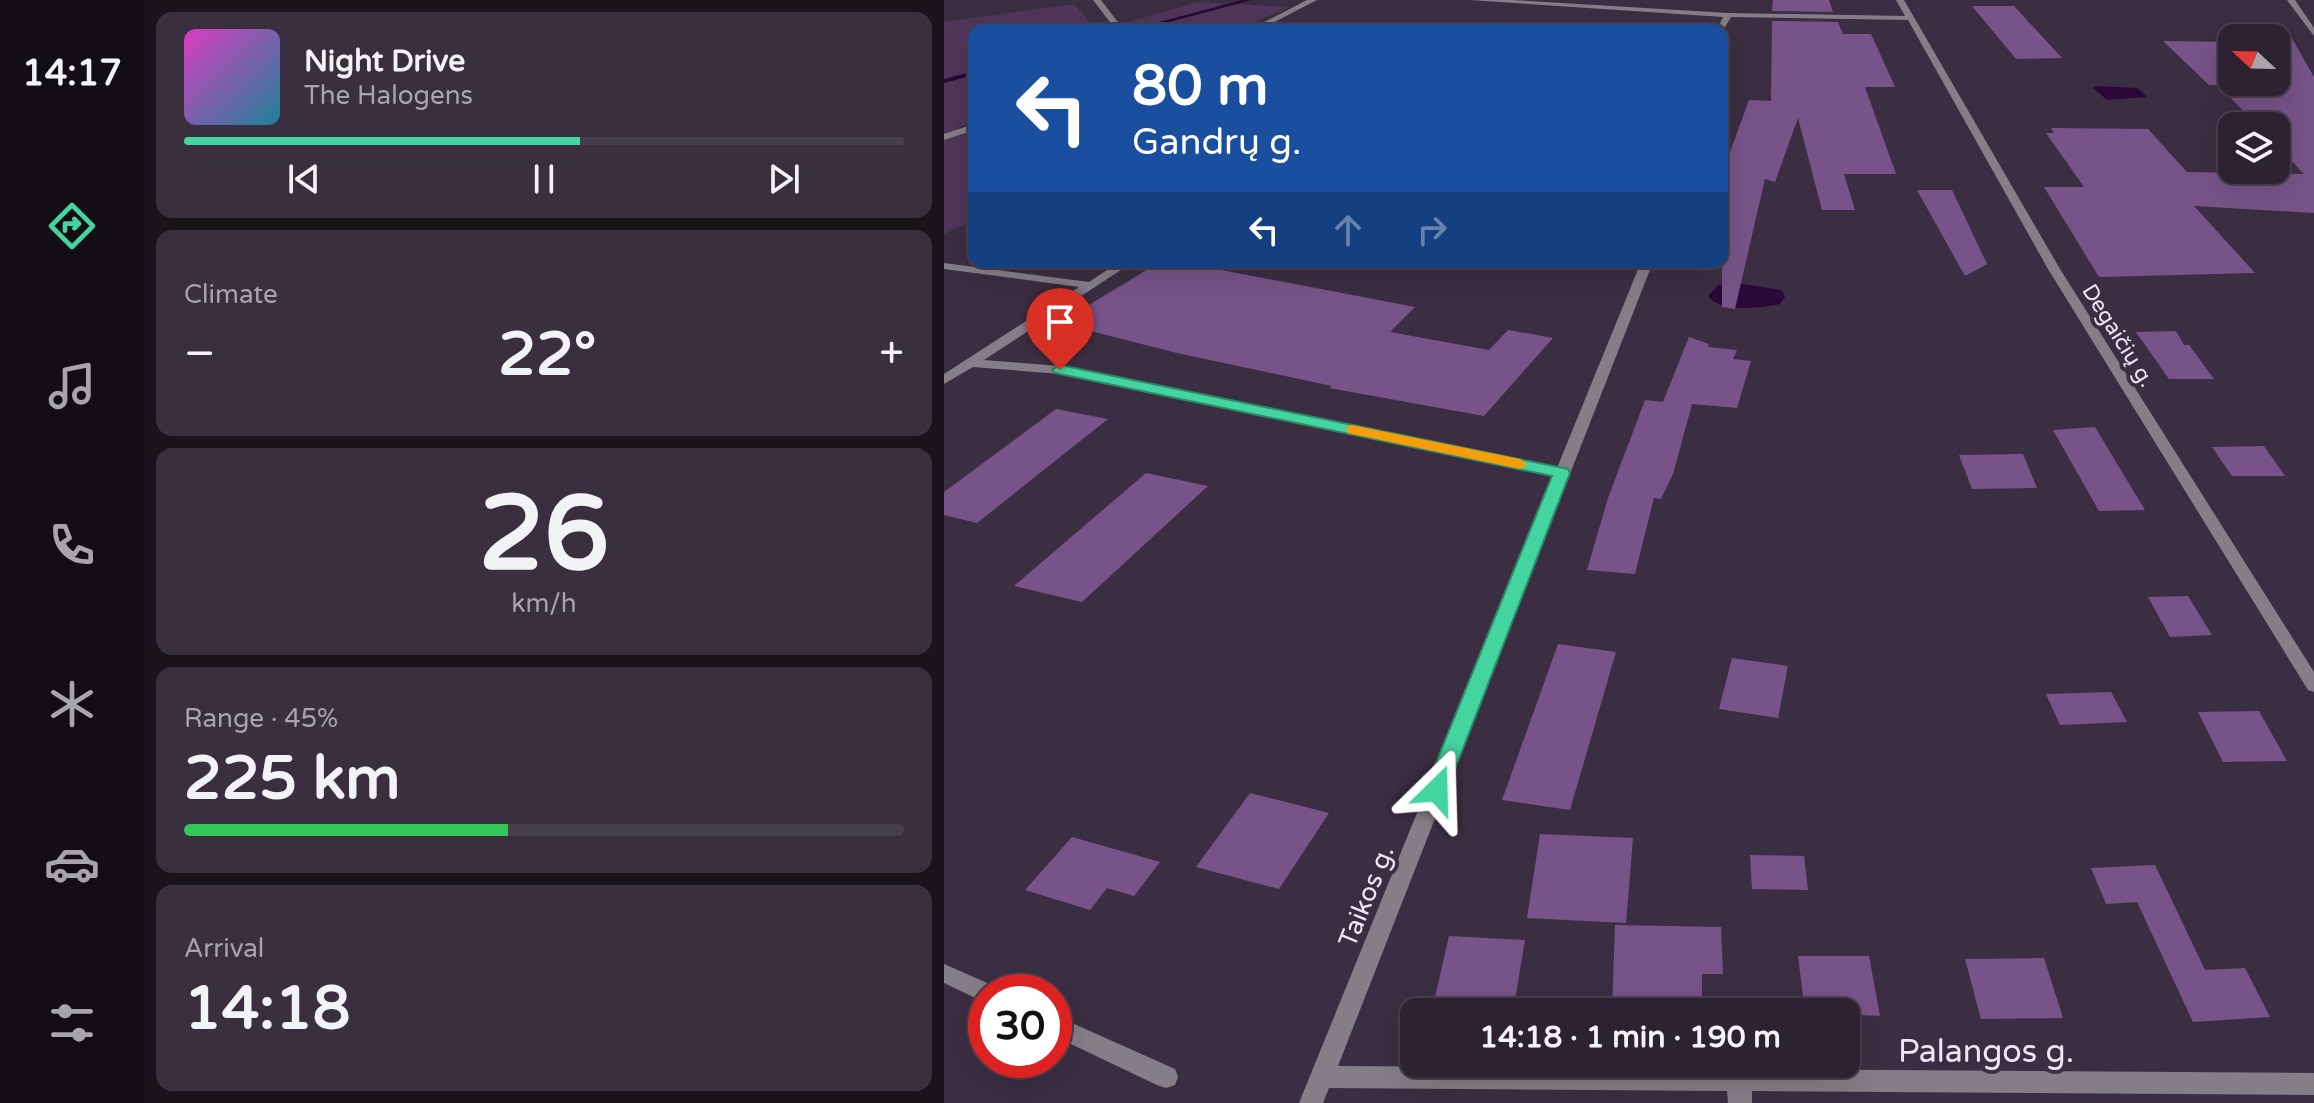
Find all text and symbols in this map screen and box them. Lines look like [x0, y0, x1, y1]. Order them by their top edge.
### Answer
north arrow [2218, 24, 2290, 96]
map controls [2218, 24, 2290, 184]
text: Night Drive [304, 43, 465, 80]
text: 14:17 [22, 52, 122, 95]
text: 80 m [1132, 53, 1268, 120]
icon: left [1000, 56, 1104, 160]
text: The Halogens [304, 80, 473, 111]
button: layers [2218, 112, 2290, 184]
text: Gandrų g. [1132, 121, 1301, 164]
icon: previous [282, 157, 326, 201]
icon: pause [522, 157, 566, 201]
icon: next [762, 157, 806, 201]
icon: directions [44, 198, 100, 254]
icon: left [1242, 208, 1286, 252]
icon: ahead [1326, 208, 1370, 252]
icon: right [1410, 208, 1454, 252]
text: Climate [184, 279, 278, 310]
street label: Degaičių g. [2076, 279, 2160, 392]
pin [1026, 288, 1094, 370]
icon: arrive [1038, 300, 1082, 344]
text: 22° [498, 319, 596, 391]
text: − [184, 328, 215, 381]
text: + [879, 328, 904, 381]
icon: music [44, 358, 100, 414]
text: 26 [479, 473, 609, 598]
icon: phone [44, 517, 100, 573]
text: km/h [511, 588, 577, 619]
icon: climate [44, 676, 100, 732]
text: Range · 45% [184, 703, 338, 734]
text: 225 km [184, 743, 400, 815]
position arrow [1395, 748, 1479, 832]
icon: car [44, 836, 100, 892]
street label: Taikos g. [1332, 841, 1401, 952]
text: Arrival [184, 933, 264, 964]
text: 14:18 [184, 973, 350, 1045]
speed limit sign: 30 [968, 974, 1072, 1078]
icon: filters [44, 995, 100, 1051]
text: 14:18 · 1 min · 190 m [1479, 1019, 1781, 1056]
street label: Palangos g. [1898, 1033, 2074, 1071]

